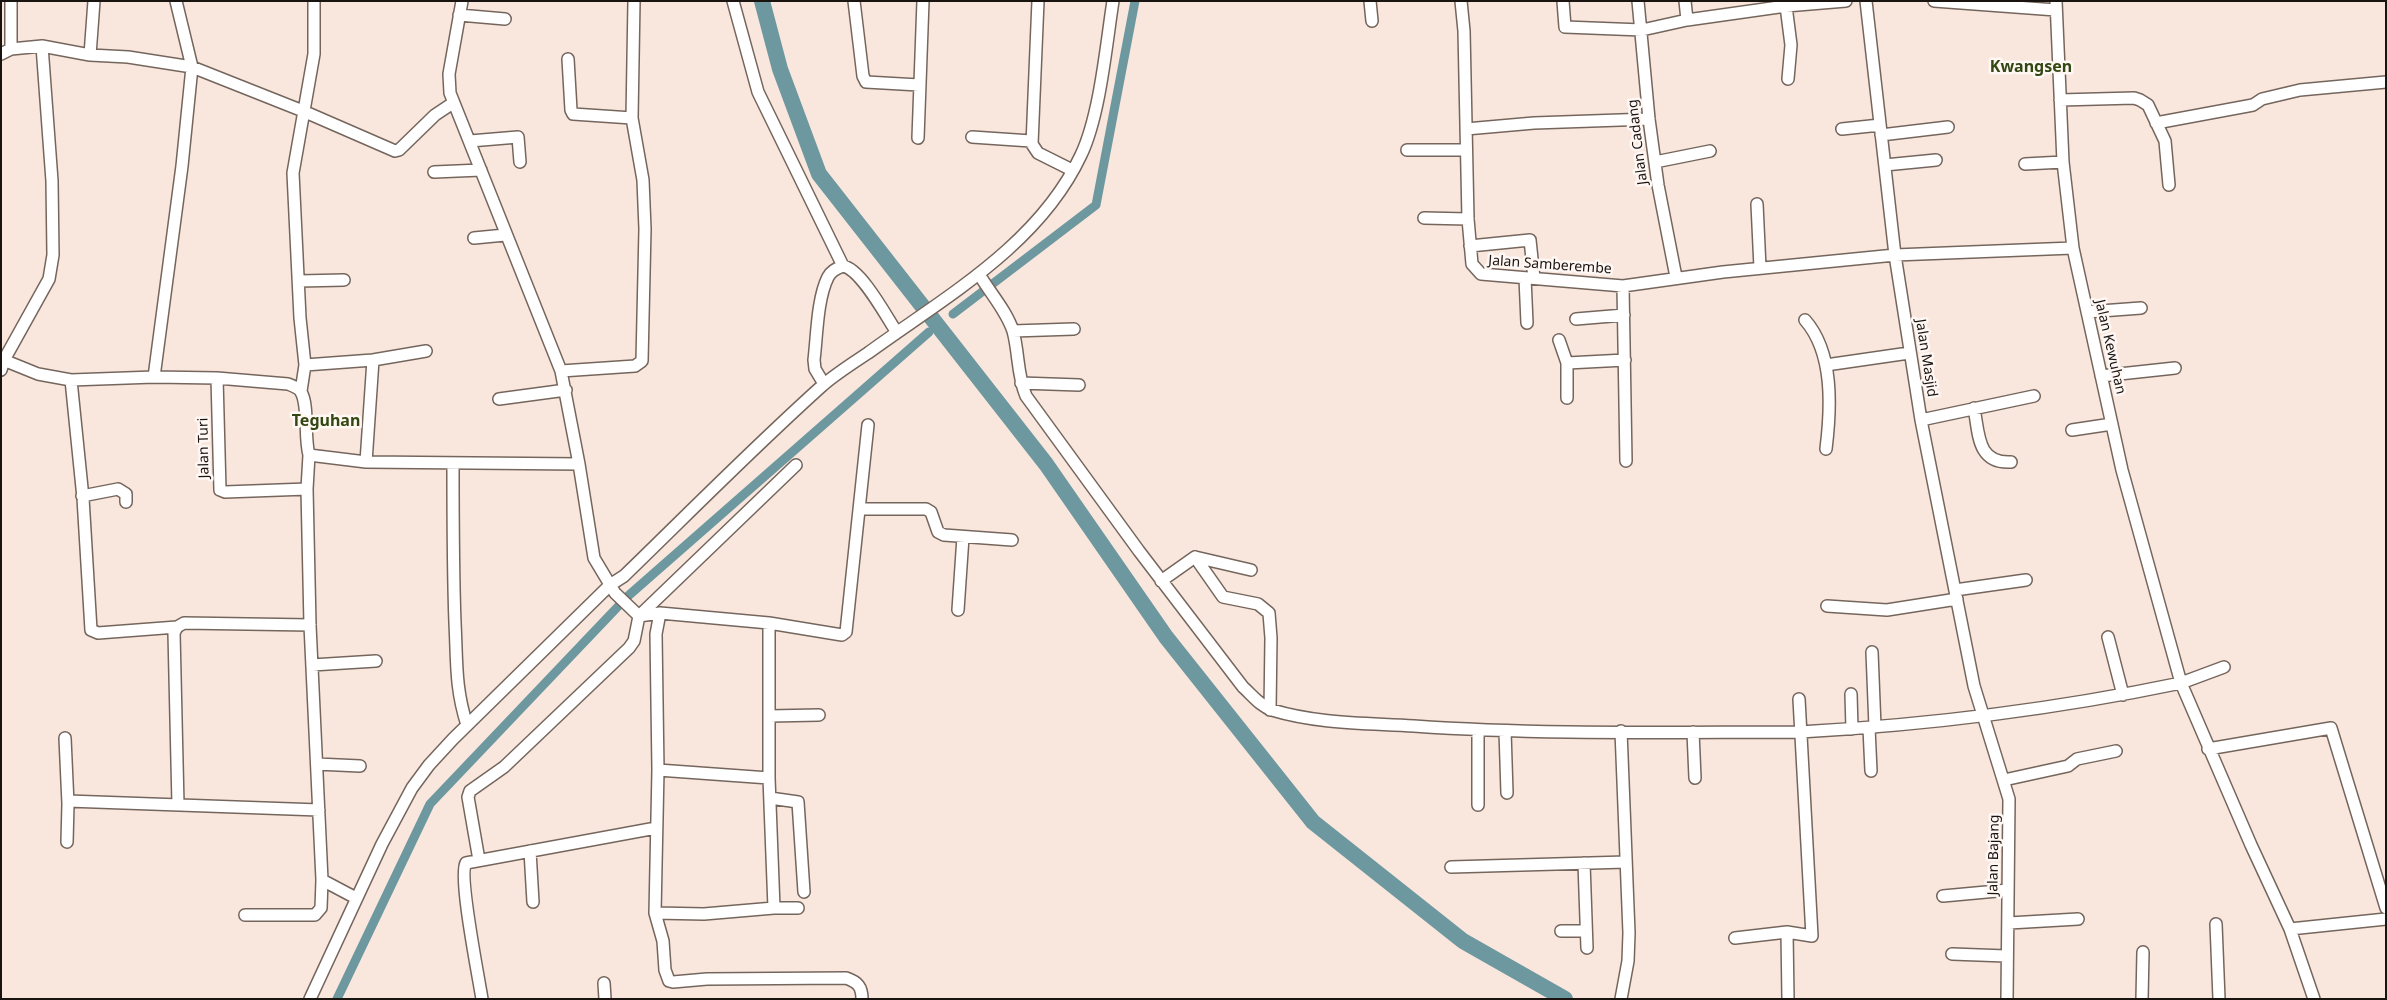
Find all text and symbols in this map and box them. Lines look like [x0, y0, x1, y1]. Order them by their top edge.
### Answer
district label: Kwangsen [1990, 57, 2072, 77]
street label: Jalan Cadang [1624, 98, 1652, 186]
street label: Jalan Samberembe [1488, 252, 1612, 278]
street label: Jalan Kewuhan [2091, 298, 2129, 396]
street label: Jalan Masjid [1912, 318, 1940, 398]
district label: Teguhan [292, 411, 360, 431]
street label: Jalan Turi [195, 418, 213, 478]
street label: Jalan Bajang [1985, 814, 2003, 896]

